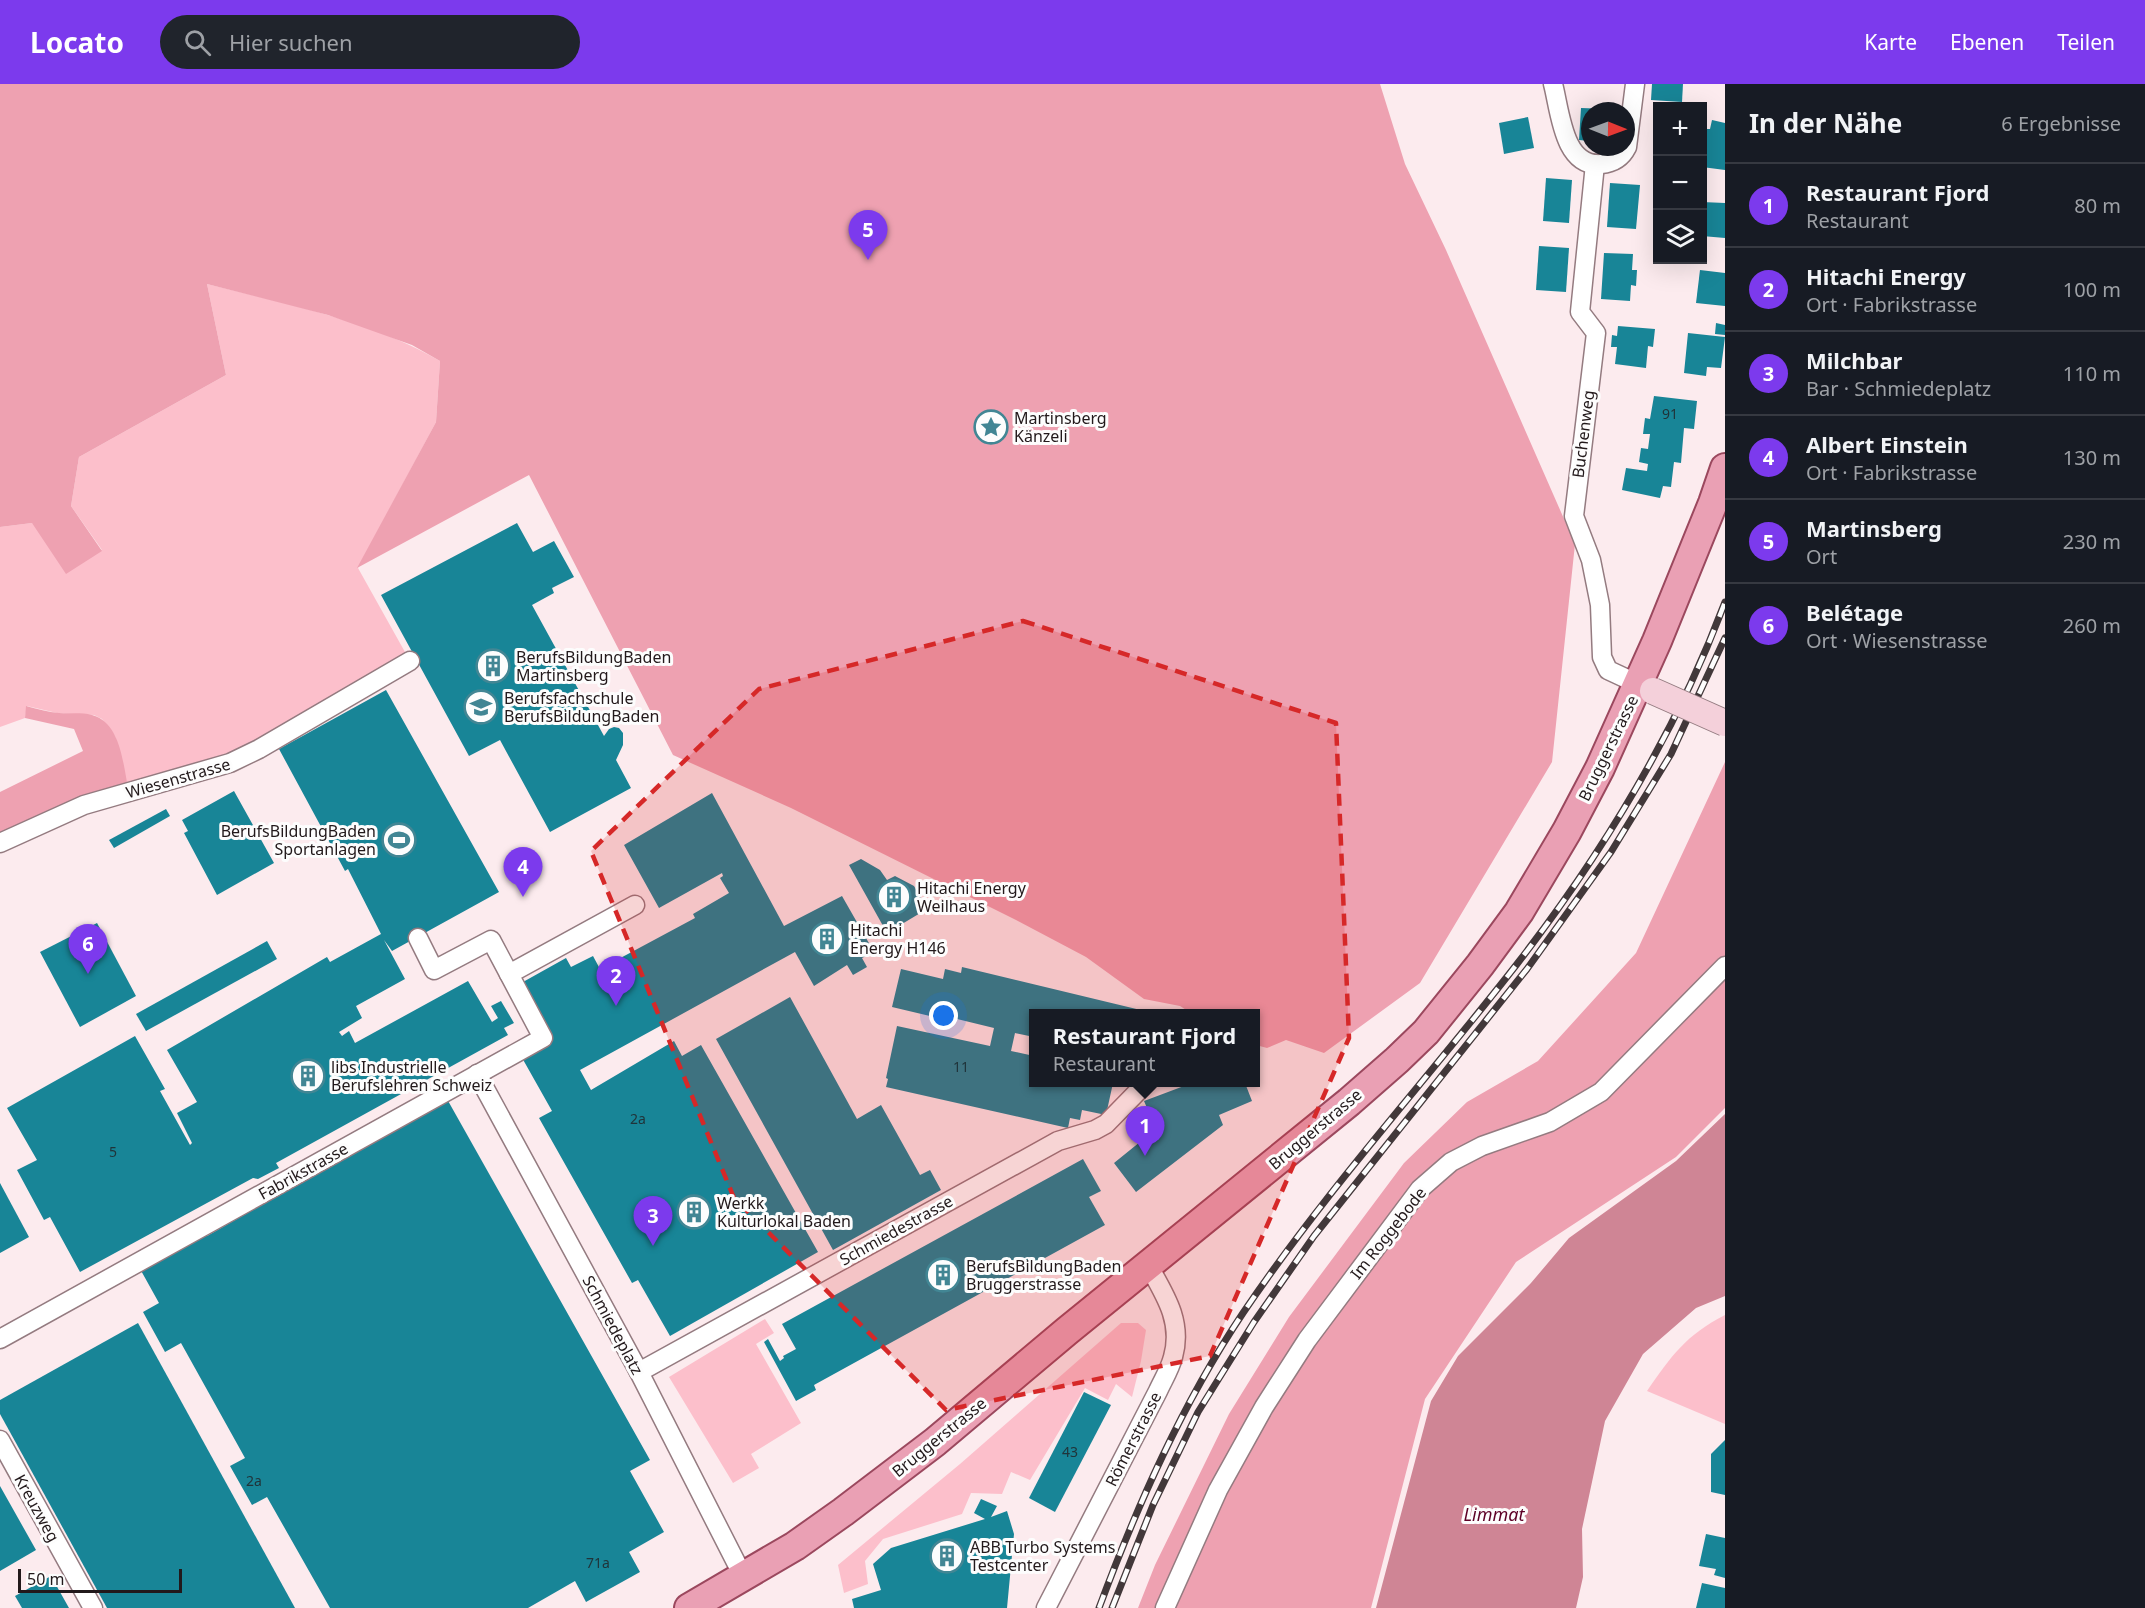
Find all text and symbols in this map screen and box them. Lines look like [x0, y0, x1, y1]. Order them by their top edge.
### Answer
search box [160, 15, 580, 69]
text: Locato [30, 23, 124, 61]
icon: search [181, 26, 214, 59]
text: Hier suchen [229, 27, 353, 57]
text: Karte [1864, 28, 1917, 56]
text: Ebenen [1950, 28, 2024, 56]
text: Teilen [2057, 28, 2115, 56]
north arrow [1581, 102, 1635, 156]
map controls [1653, 102, 1707, 264]
button: + [1653, 102, 1707, 156]
text: In der Nähe [1749, 105, 1902, 141]
text: 6 Ergebnisse [2001, 110, 2121, 137]
button: − [1653, 156, 1707, 210]
text: Restaurant Fjord [1806, 177, 1989, 207]
text: 1 [1763, 192, 1774, 219]
text: 80 m [2074, 192, 2121, 219]
text: Restaurant [1806, 207, 1909, 234]
pin: 5 [848, 210, 888, 260]
button: layers [1653, 210, 1707, 264]
text: Hitachi Energy [1806, 261, 1966, 291]
text: 2 [1763, 276, 1774, 303]
text: 100 m [2063, 276, 2121, 303]
text: Ort · Fabrikstrasse [1806, 291, 1977, 318]
text: Milchbar [1806, 345, 1902, 375]
text: 3 [1763, 360, 1774, 387]
text: 110 m [2063, 360, 2121, 387]
text: Bar · Schmiedeplatz [1806, 375, 1991, 402]
street label: Buchenweg [1567, 389, 1599, 479]
house number: 91 [1662, 404, 1678, 423]
place label: Martinsberg Känzeli [1014, 407, 1107, 447]
place icon: Martinsberg Känzeli [973, 409, 1009, 445]
text: Albert Einstein [1806, 429, 1968, 459]
text: 4 [1763, 444, 1774, 471]
text: 130 m [2063, 444, 2121, 471]
text: Ort · Fabrikstrasse [1806, 459, 1977, 486]
text: Martinsberg [1806, 513, 1942, 543]
text: 5 [1763, 528, 1774, 555]
text: 230 m [2063, 528, 2121, 555]
text: Ort [1806, 543, 1837, 570]
text: Belétage [1806, 597, 1903, 627]
text: 6 [1763, 612, 1774, 639]
text: 260 m [2063, 612, 2121, 639]
text: Ort · Wiesenstrasse [1806, 627, 1987, 654]
place label: BerufsBildungBaden Martinsberg [516, 646, 671, 686]
building icon: BerufsBildungBaden Martinsberg [475, 648, 511, 684]
place label: Berufsfachschule BerufsBildungBaden [504, 687, 659, 727]
school or university icon: Berufsfachschule BerufsBildungBaden [463, 689, 499, 725]
street label: Bruggerstrasse [1573, 691, 1643, 805]
street label: Wiesenstrasse [123, 753, 233, 803]
place label: BerufsBildungBaden Sportanlagen [221, 820, 376, 860]
sports icon: BerufsBildungBaden Sportanlagen [381, 822, 417, 858]
pin: 4 [504, 848, 542, 897]
place label: Hitachi Energy Weilhaus [917, 877, 1027, 917]
building icon: Hitachi Energy Weilhaus [876, 879, 912, 915]
place label: Hitachi Energy H146 [850, 919, 946, 959]
building icon: Hitachi Energy H146 [809, 921, 845, 957]
pin: 6 [68, 924, 107, 974]
pin: 2 [596, 956, 636, 1006]
your location [929, 1001, 958, 1030]
popup [1029, 1009, 1260, 1087]
text: Restaurant Fjord [1053, 1020, 1236, 1050]
text: Restaurant [1053, 1050, 1156, 1077]
place label: libs Industrielle Berufslehren Schweiz [331, 1056, 492, 1096]
house number: 11 [953, 1057, 969, 1076]
building icon: libs Industrielle Berufslehren Schweiz [290, 1058, 326, 1094]
street label: Bruggerstrasse [1264, 1084, 1366, 1174]
pin: 1 [1126, 1106, 1164, 1156]
house number: 2a [630, 1109, 646, 1128]
street label: Fabrikstrasse [254, 1137, 352, 1205]
house number: 5 [109, 1142, 117, 1161]
street label: Im Roggebode [1345, 1182, 1431, 1284]
street label: Schmiedestrasse [835, 1190, 957, 1270]
place label: Werkk Kulturlokal Baden [717, 1192, 851, 1232]
building icon: Werkk Kulturlokal Baden [676, 1194, 712, 1230]
pin: 3 [634, 1196, 672, 1246]
place label: BerufsBildungBaden Bruggerstrasse [966, 1255, 1121, 1295]
building icon: BerufsBildungBaden Bruggerstrasse [925, 1257, 961, 1293]
street label: Schmiedeplatz [578, 1271, 648, 1379]
street label: Römerstrasse [1100, 1388, 1166, 1490]
street label: Bruggerstrasse [887, 1392, 991, 1482]
house number: 43 [1062, 1442, 1078, 1461]
street label: Kreuzweg [9, 1470, 65, 1546]
house number: 2a [246, 1471, 262, 1490]
water label: Limmat [1464, 1502, 1525, 1526]
place label: ABB Turbo Systems Testcenter [970, 1536, 1116, 1576]
building icon: ABB Turbo Systems Testcenter [929, 1538, 965, 1574]
house number: 71a [586, 1553, 610, 1572]
scale bar [18, 1566, 182, 1594]
text: 50 m [27, 1568, 64, 1590]

